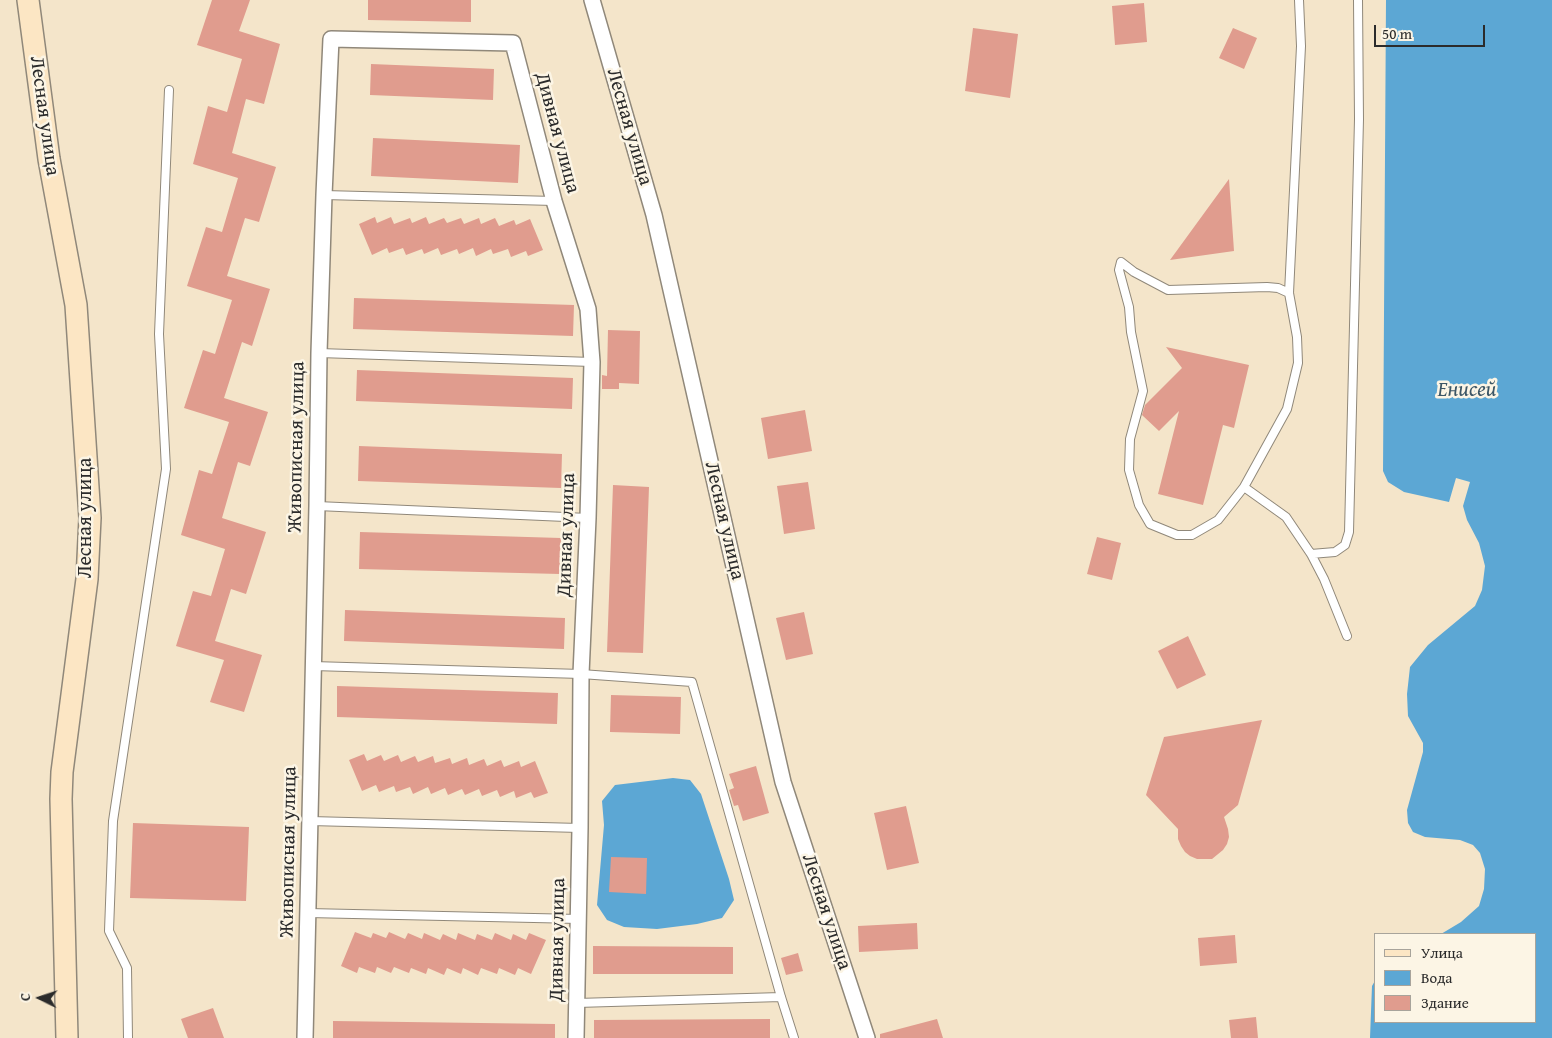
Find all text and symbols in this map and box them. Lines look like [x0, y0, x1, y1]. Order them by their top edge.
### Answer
scale bar [1377, 15, 1488, 47]
text: 50 m [1382, 23, 1412, 44]
street label: Лесная улица [24, 55, 64, 177]
street label: Лесная улица [601, 66, 657, 188]
street label: Дивная улица [529, 70, 585, 196]
street label: Живописная улица [284, 361, 310, 533]
water label: Енисей [1438, 378, 1496, 404]
street label: Лесная улица [74, 458, 98, 578]
street label: Лесная улица [699, 460, 749, 582]
street label: Дивная улица [553, 473, 581, 597]
street label: Живописная улица [276, 766, 302, 938]
street label: Лесная улица [796, 851, 856, 973]
street label: Дивная улица [545, 878, 571, 1002]
legend [1374, 933, 1537, 1023]
text: Улица [1421, 942, 1463, 963]
text: Вода [1421, 967, 1452, 988]
north arrow [15, 973, 65, 1023]
text: С [15, 992, 35, 1002]
text: Здание [1421, 992, 1469, 1013]

